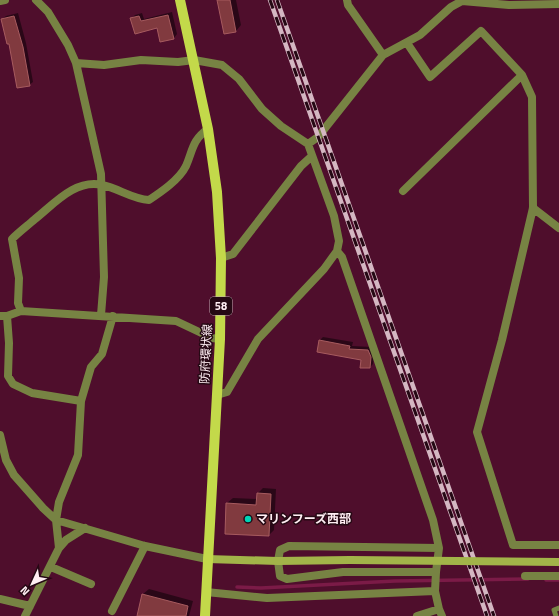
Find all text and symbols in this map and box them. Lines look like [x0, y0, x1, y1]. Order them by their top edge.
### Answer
road number: 58 [210, 297, 232, 315]
street label: 防府環状線 [194, 324, 217, 384]
place label: マリンフーズ西部 [256, 509, 351, 528]
marker: マリンフーズ西部 [243, 514, 253, 524]
north arrow [12, 564, 52, 604]
text: N [16, 583, 33, 599]

